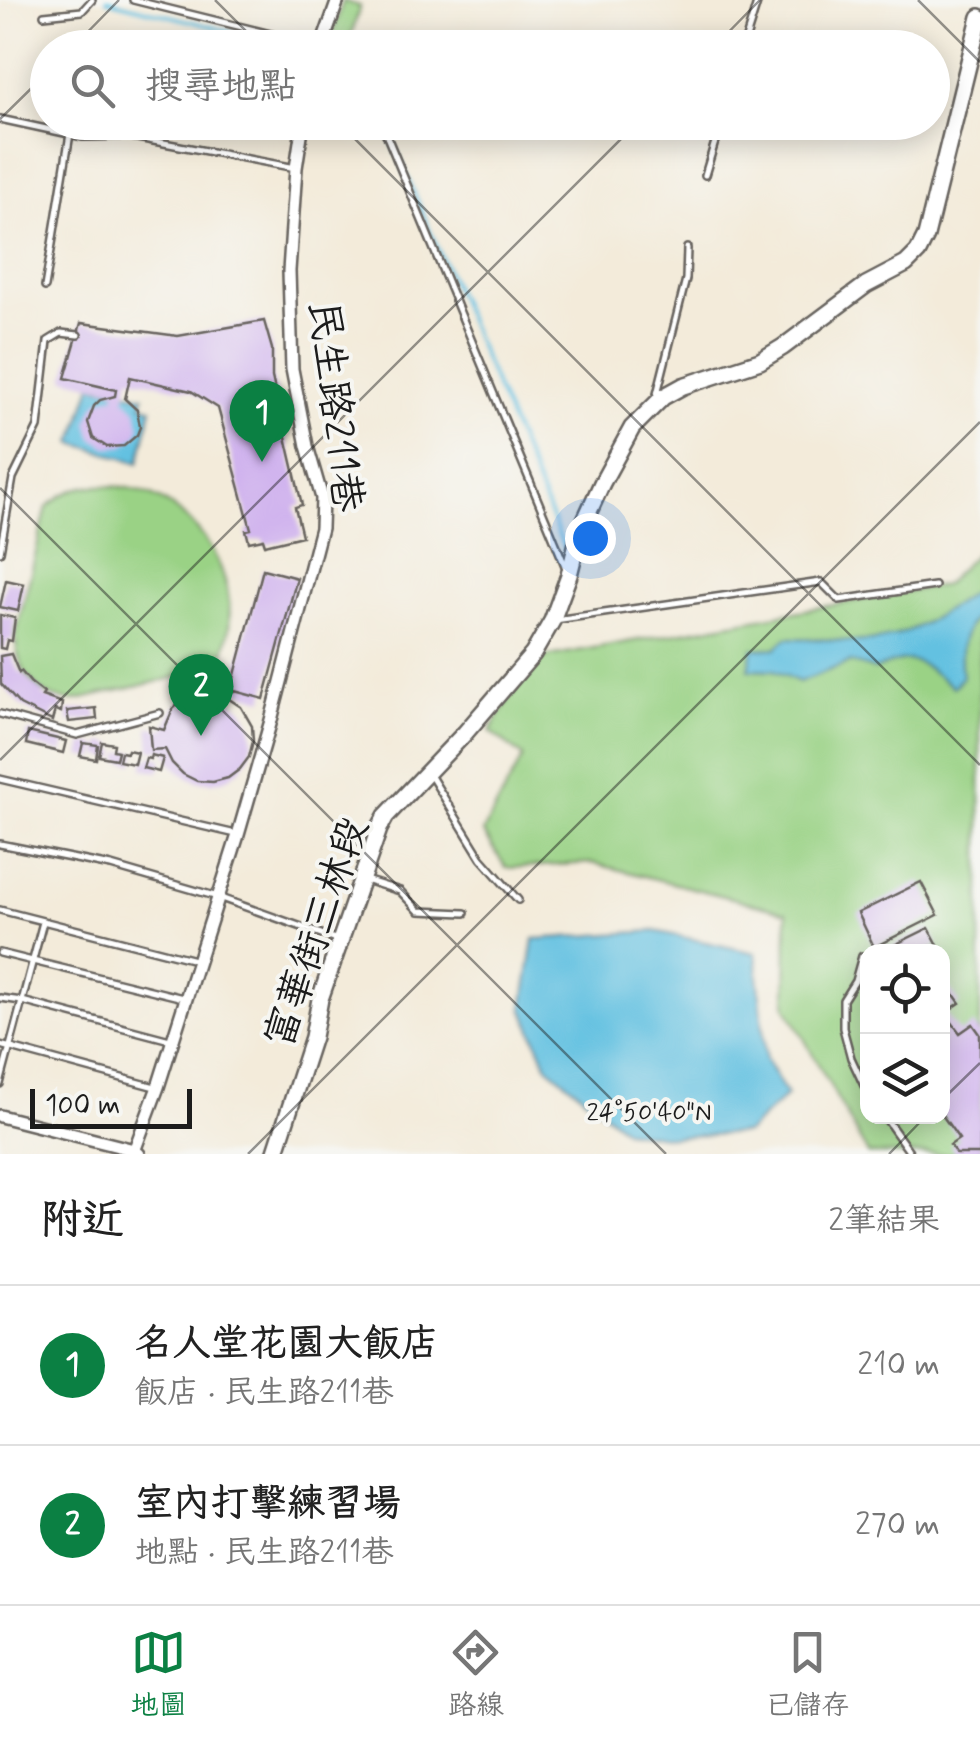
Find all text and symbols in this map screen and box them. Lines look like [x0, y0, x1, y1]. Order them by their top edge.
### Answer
search box [30, 30, 950, 140]
icon: search [65, 58, 120, 113]
text: 搜尋地點 [145, 63, 297, 112]
street label: 民生路211巷 [295, 298, 373, 515]
pin: 1 [230, 380, 294, 462]
your location [565, 513, 616, 564]
pin: 2 [168, 654, 234, 736]
street label: 富華街三林段 [254, 811, 381, 1055]
map controls [860, 944, 950, 1124]
button: locate [860, 944, 950, 1034]
button: layers [860, 1034, 950, 1124]
scale bar [30, 1084, 192, 1128]
text: 100 m [45, 1088, 120, 1125]
text: 24°50'40"N [586, 1097, 712, 1130]
text: 附近 [40, 1194, 124, 1249]
text: 2筆結果 [828, 1200, 940, 1242]
text: 名人堂花園大飯店 [135, 1320, 439, 1369]
text: 1 [65, 1344, 80, 1386]
text: 210 m [857, 1344, 940, 1386]
text: 飯店 · 民生路211巷 [135, 1372, 394, 1414]
text: 室內打擊練習場 [135, 1480, 401, 1529]
text: 2 [65, 1504, 80, 1546]
text: 270 m [855, 1504, 940, 1546]
text: 地點 · 民生路211巷 [135, 1532, 394, 1574]
tab: 地圖 [131, 1625, 187, 1725]
tab: 路線 [448, 1625, 504, 1725]
tab: 已儲存 [765, 1625, 849, 1725]

